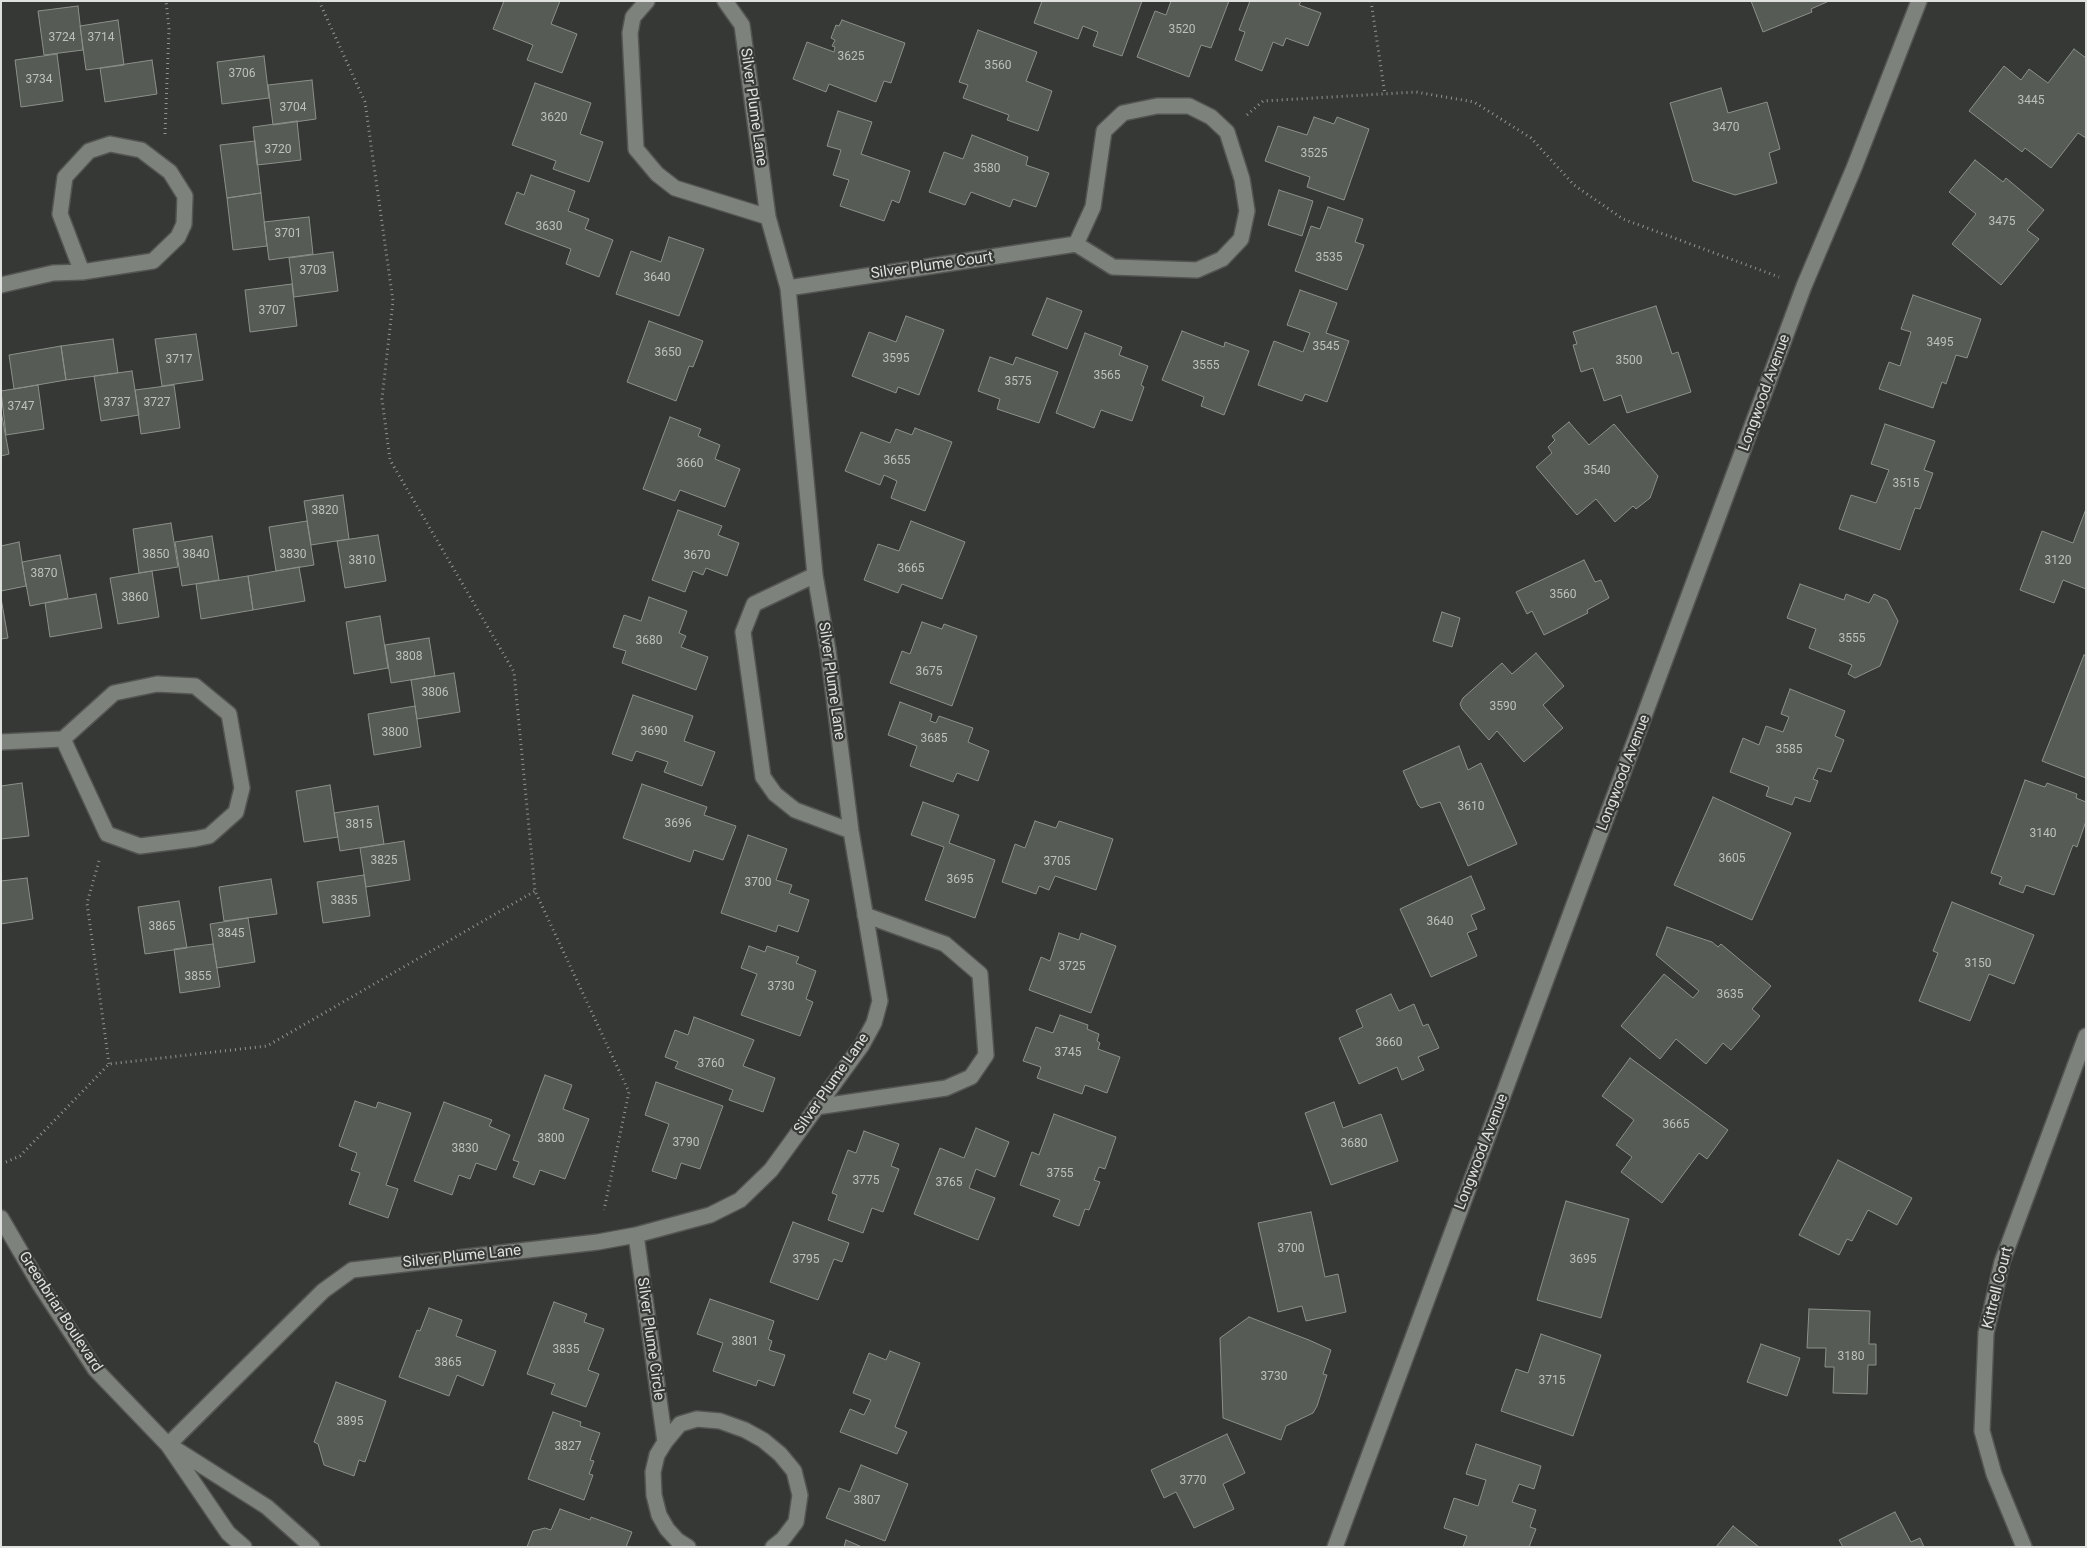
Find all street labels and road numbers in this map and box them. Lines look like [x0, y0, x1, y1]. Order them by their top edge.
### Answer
street label: Silver Plume Lane [736, 47, 770, 167]
street label: Silver Plume Court [870, 249, 994, 283]
street label: Longwood Avenue [1736, 332, 1794, 454]
street label: Silver Plume Lane [814, 621, 848, 741]
street label: Longwood Avenue [1594, 712, 1654, 834]
street label: Silver Plume Lane [791, 1030, 873, 1138]
street label: Longwood Avenue [1452, 1091, 1512, 1213]
street label: Silver Plume Lane [402, 1242, 522, 1272]
street label: Kittrell Court [1979, 1245, 2017, 1331]
street label: Greenbriar Boulevard [14, 1248, 106, 1376]
street label: Silver Plume Circle [632, 1276, 668, 1402]

